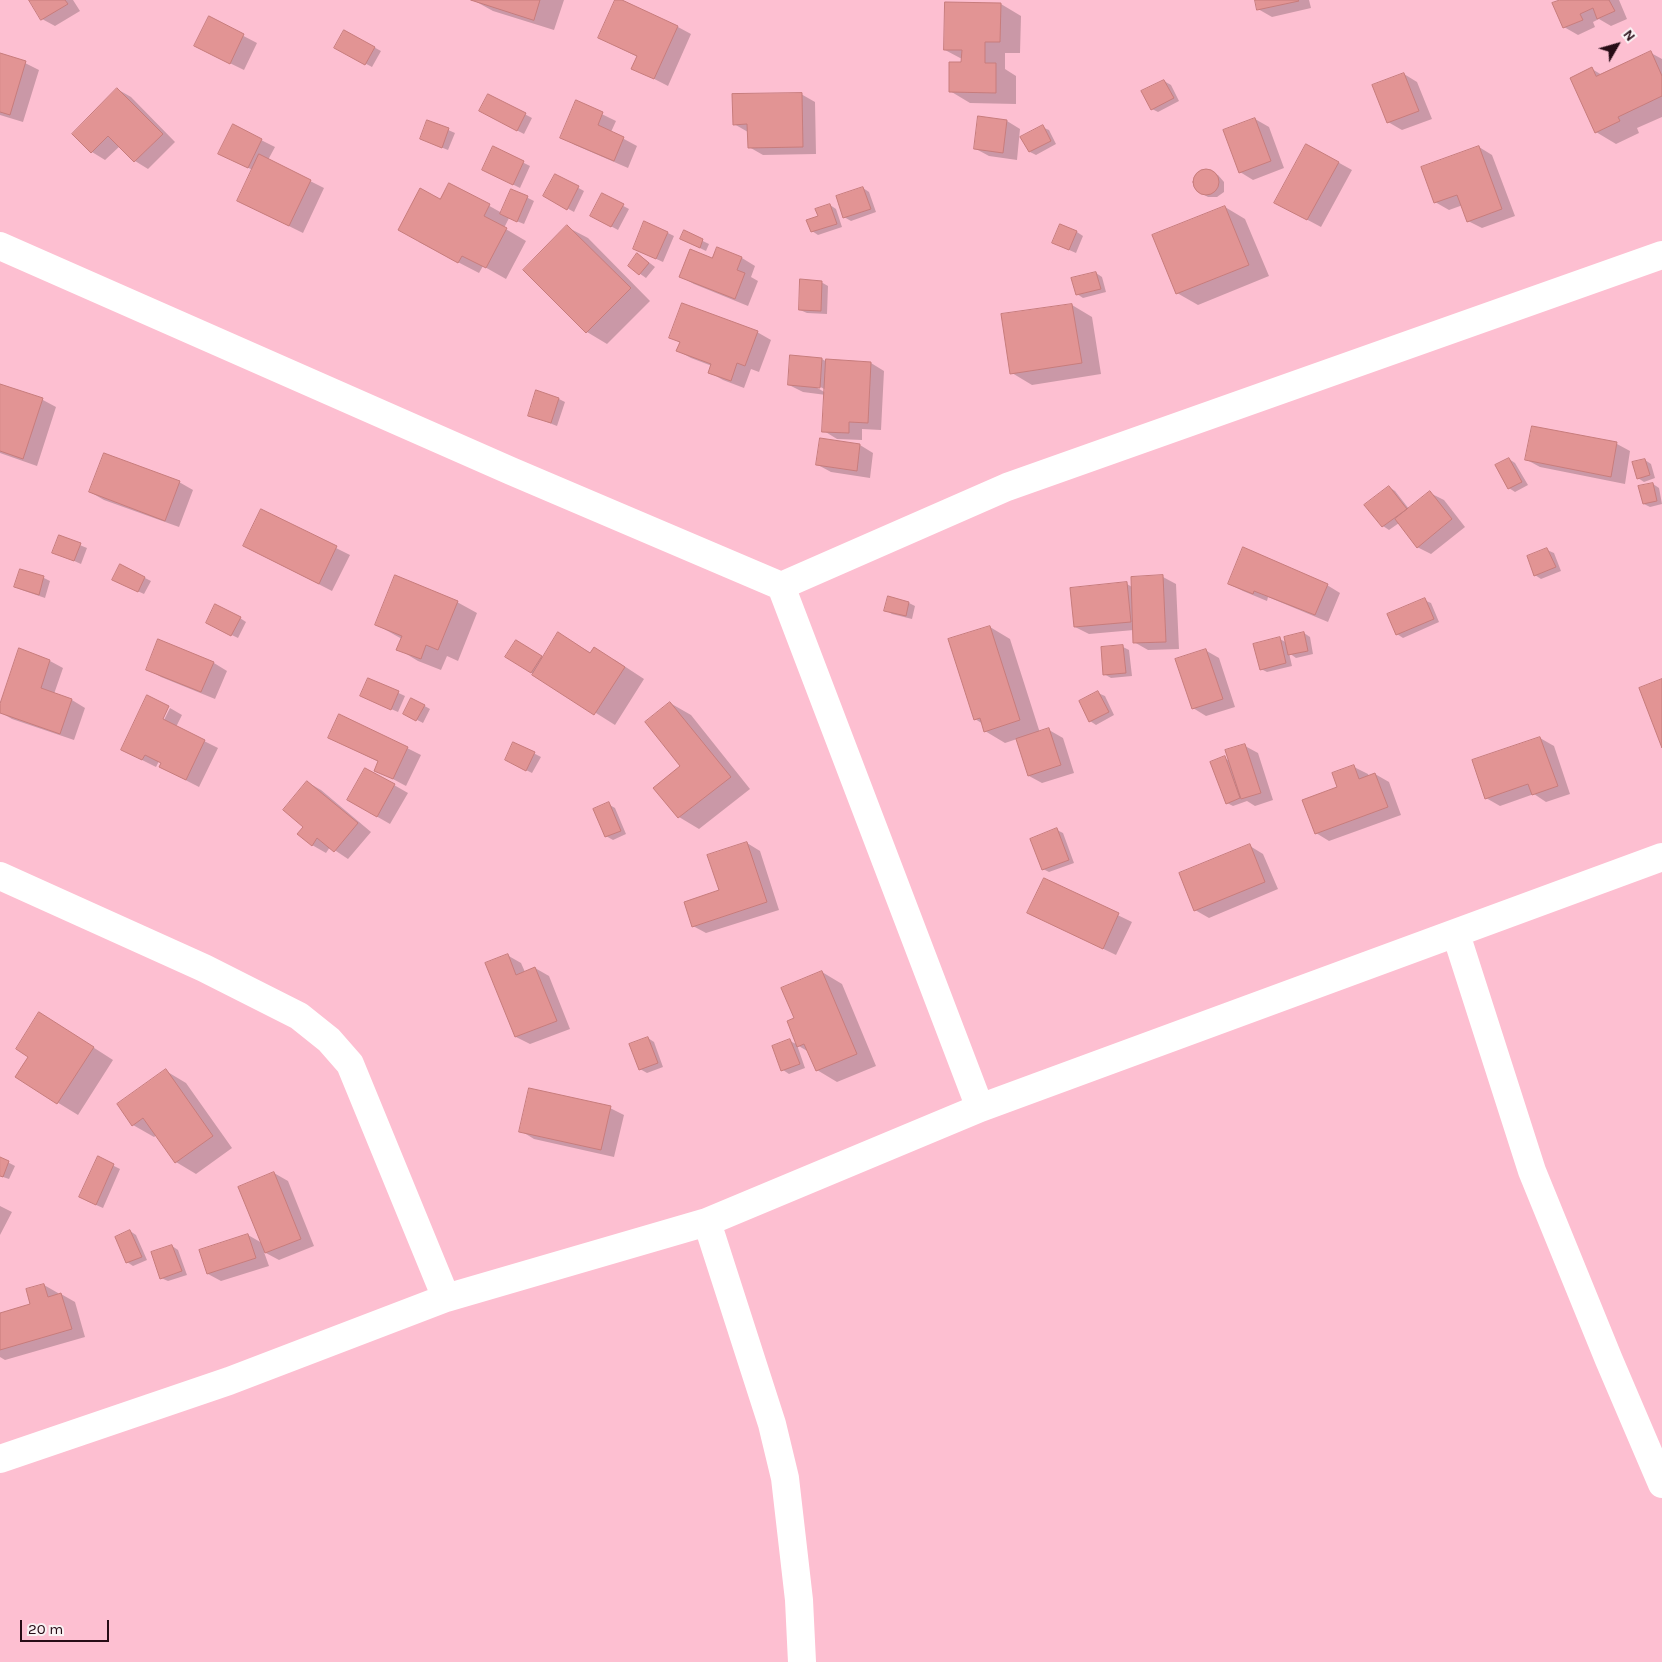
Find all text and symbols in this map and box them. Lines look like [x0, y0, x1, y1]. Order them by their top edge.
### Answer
north arrow [1592, 20, 1642, 70]
text: N [1619, 26, 1639, 45]
scale bar [22, 1610, 111, 1642]
text: 20 m [28, 1620, 63, 1638]

